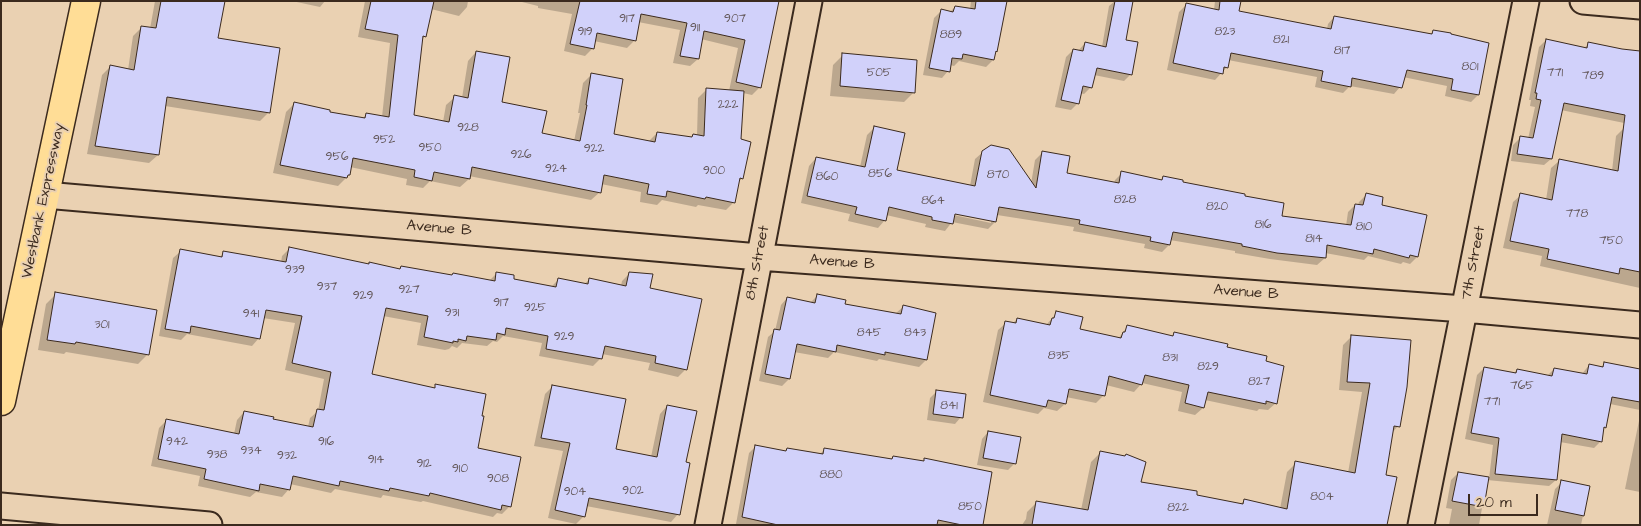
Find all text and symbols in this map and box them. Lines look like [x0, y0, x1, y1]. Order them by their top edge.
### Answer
house number: 917 [619, 12, 635, 26]
house number: 907 [724, 12, 746, 26]
house number: 911 [690, 21, 700, 35]
house number: 919 [577, 25, 593, 39]
house number: 823 [1215, 25, 1235, 39]
house number: 889 [940, 28, 962, 42]
house number: 821 [1273, 33, 1289, 47]
house number: 817 [1334, 44, 1350, 58]
house number: 801 [1462, 60, 1478, 74]
house number: 505 [867, 66, 891, 80]
house number: 771 [1547, 66, 1563, 80]
house number: 789 [1582, 69, 1604, 83]
house number: 222 [718, 98, 738, 112]
house number: 928 [457, 121, 479, 135]
street label: Westbank Expressway [19, 122, 69, 280]
house number: 952 [373, 133, 395, 147]
house number: 950 [419, 141, 441, 155]
house number: 922 [584, 142, 604, 156]
house number: 926 [510, 148, 532, 162]
house number: 956 [326, 150, 348, 164]
house number: 924 [545, 162, 567, 176]
house number: 900 [703, 164, 725, 178]
house number: 856 [868, 167, 892, 181]
house number: 870 [987, 168, 1009, 182]
house number: 860 [816, 170, 838, 184]
house number: 828 [1114, 193, 1136, 207]
house number: 864 [921, 194, 945, 208]
house number: 820 [1206, 200, 1228, 214]
house number: 778 [1566, 207, 1588, 221]
street label: Avenue B [406, 217, 472, 241]
house number: 816 [1255, 218, 1271, 232]
house number: 810 [1356, 220, 1372, 234]
street label: 8th Street [742, 224, 774, 302]
street label: 7th Street [1458, 224, 1490, 302]
house number: 814 [1305, 232, 1323, 246]
house number: 750 [1599, 234, 1623, 248]
street label: Avenue B [809, 252, 875, 274]
house number: 939 [285, 263, 305, 277]
house number: 937 [317, 280, 337, 294]
street label: Avenue B [1213, 282, 1279, 304]
house number: 927 [398, 283, 420, 297]
house number: 929 [353, 289, 373, 303]
house number: 917 [493, 296, 509, 310]
house number: 925 [524, 301, 546, 315]
house number: 931 [445, 306, 459, 320]
house number: 941 [243, 307, 259, 321]
house number: 301 [94, 318, 110, 332]
house number: 845 [857, 326, 881, 340]
house number: 843 [904, 326, 926, 340]
house number: 929 [554, 330, 574, 344]
house number: 835 [1048, 349, 1070, 363]
house number: 831 [1162, 351, 1178, 365]
house number: 829 [1197, 360, 1219, 374]
house number: 827 [1248, 375, 1270, 389]
house number: 765 [1510, 379, 1534, 393]
house number: 771 [1484, 395, 1500, 409]
house number: 841 [940, 399, 958, 413]
house number: 942 [166, 435, 188, 449]
house number: 916 [318, 435, 334, 449]
house number: 934 [240, 444, 262, 458]
house number: 938 [207, 448, 227, 462]
house number: 932 [277, 449, 297, 463]
house number: 914 [368, 453, 384, 467]
house number: 912 [416, 457, 432, 471]
house number: 910 [452, 462, 468, 476]
house number: 880 [819, 468, 843, 482]
house number: 908 [487, 472, 509, 486]
house number: 902 [622, 484, 644, 498]
scale bar [1471, 484, 1541, 516]
house number: 904 [564, 485, 586, 499]
house number: 804 [1310, 490, 1334, 504]
text: 20 m [1476, 492, 1512, 513]
house number: 850 [958, 500, 982, 514]
house number: 822 [1167, 501, 1189, 515]

